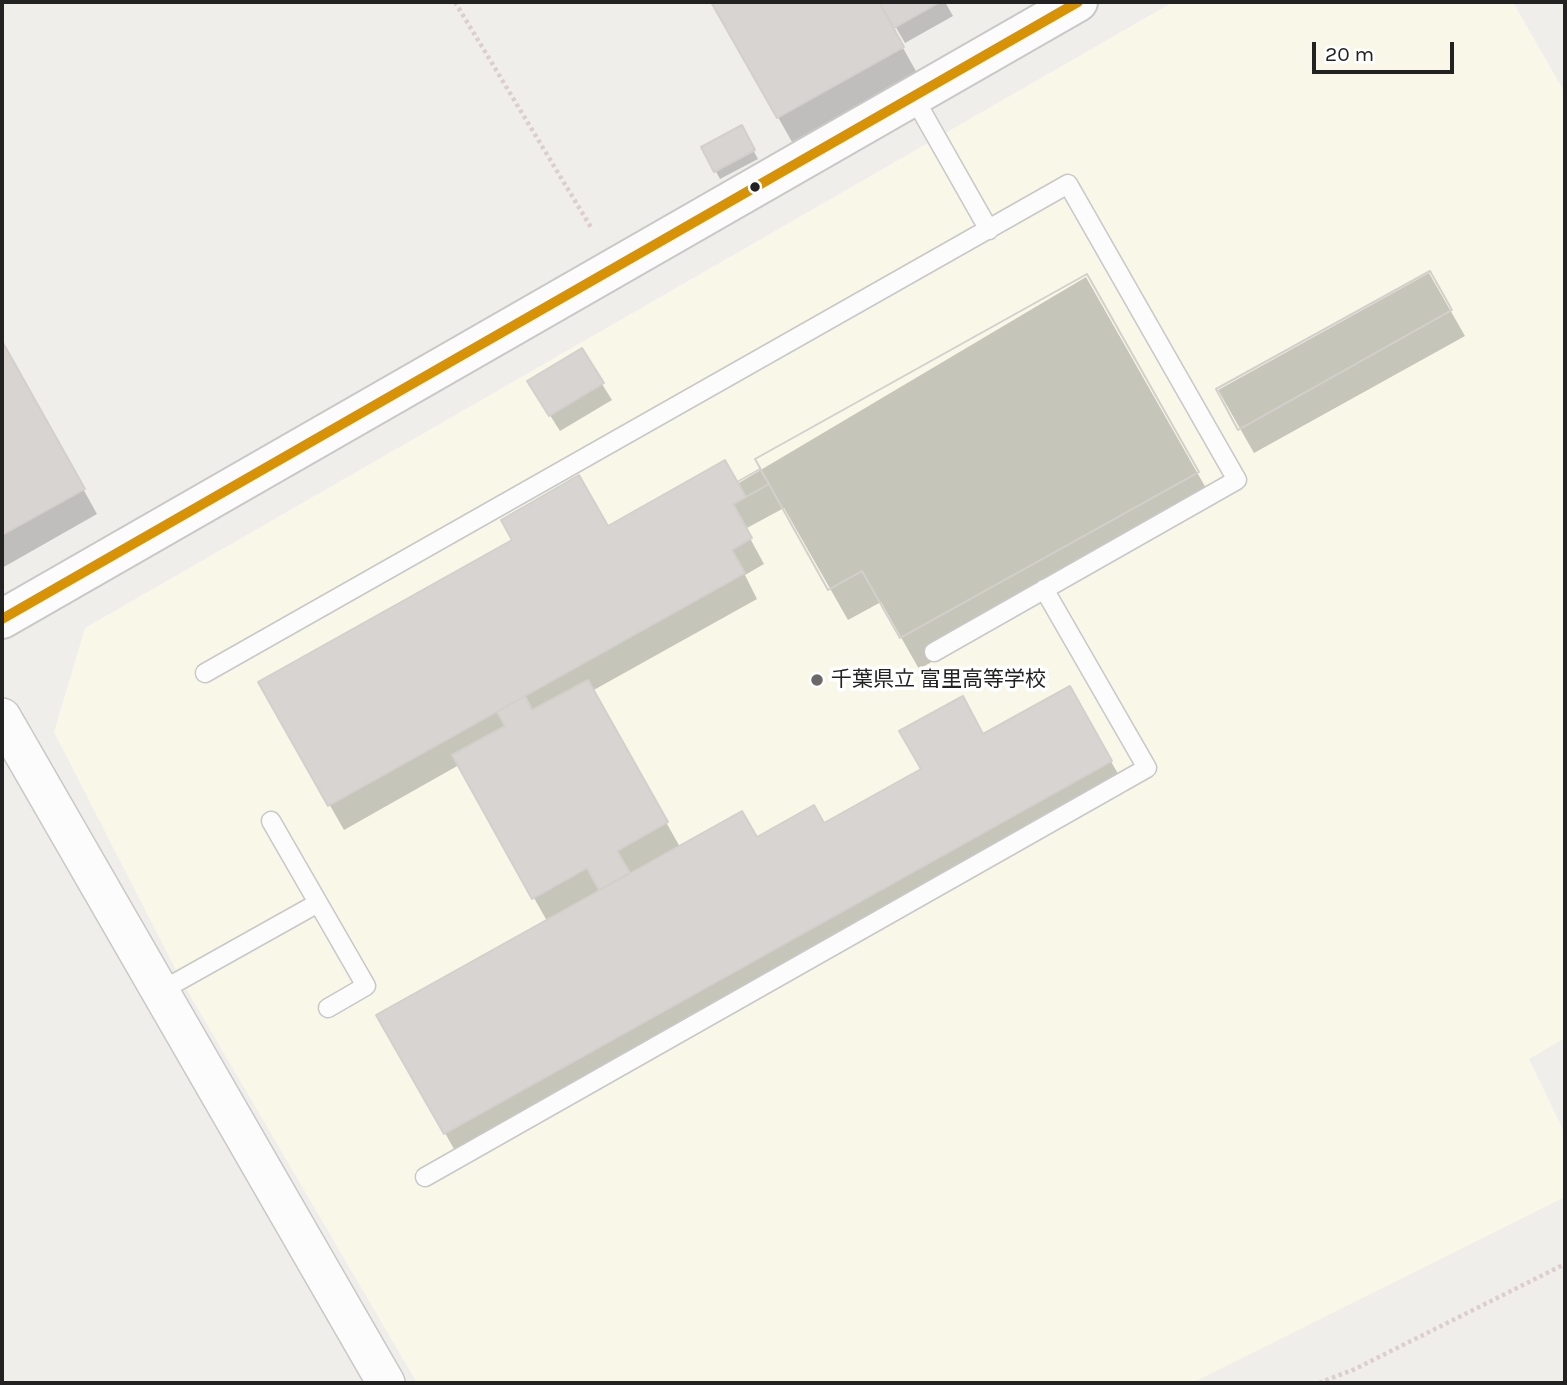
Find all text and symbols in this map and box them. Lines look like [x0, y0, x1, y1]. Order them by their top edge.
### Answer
scale bar [1315, 28, 1457, 72]
text: 20 m [1325, 42, 1374, 66]
unlabelled marker [748, 180, 762, 194]
place label: 千葉県立 富里高等学校 [831, 667, 1046, 693]
marker: 千葉県立 富里高等学校 [809, 672, 825, 688]

